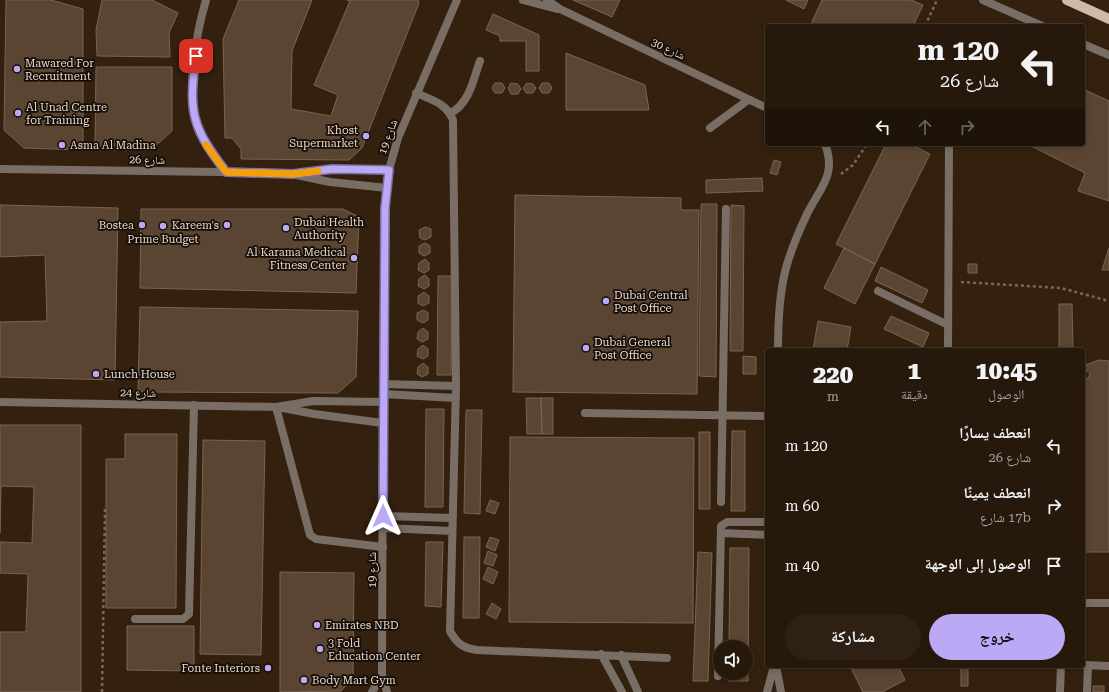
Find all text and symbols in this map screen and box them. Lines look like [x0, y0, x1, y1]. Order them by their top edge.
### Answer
text: 120 m [918, 34, 999, 67]
street label: شارع 30 [649, 35, 687, 63]
pin [179, 39, 213, 73]
icon: left [1013, 40, 1065, 92]
icon: arrive [185, 45, 207, 67]
place label: Mawared For Recruitment [25, 57, 94, 83]
marker: Mawared For Recruitment [12, 64, 22, 74]
text: شارع 26 [940, 70, 999, 91]
place label: Al Unad Centre for Training [26, 101, 107, 127]
marker: Al Unad Centre for Training [13, 108, 23, 118]
icon: left [872, 116, 894, 138]
icon: ahead [914, 116, 936, 138]
icon: right [956, 116, 978, 138]
street label: شارع 19 [376, 118, 400, 156]
place label: Khost Supermarket [289, 124, 358, 150]
marker: Khost Supermarket [361, 131, 371, 141]
place label: Asma Al Madina [70, 139, 156, 152]
marker: Asma Al Madina [57, 140, 67, 150]
street label: شارع 26 [129, 153, 165, 167]
place label: Dubai Health Authority [294, 216, 364, 242]
place label: Bostea [99, 219, 134, 232]
place label: Kareem's [172, 219, 219, 232]
marker: Bostea [137, 220, 147, 230]
marker: Kareem's [222, 220, 232, 230]
marker: Prime Budget [158, 221, 168, 231]
marker: Dubai Health Authority [281, 223, 291, 233]
place label: Prime Budget [127, 233, 199, 246]
place label: Al Karama Medical Fitness Center [246, 246, 347, 272]
marker: Al Karama Medical Fitness Center [349, 253, 359, 263]
place label: Dubai Central Post Office [614, 289, 688, 315]
marker: Dubai Central Post Office [601, 296, 611, 306]
place label: Dubai General Post Office [594, 336, 671, 362]
marker: Dubai General Post Office [581, 343, 591, 353]
text: 1 [908, 357, 921, 385]
text: 10:45 [975, 357, 1037, 385]
text: 220 [813, 361, 853, 389]
place label: Lunch House [104, 368, 175, 381]
marker: Lunch House [91, 369, 101, 379]
street label: شارع 24 [120, 386, 156, 400]
text: دقيقة [901, 387, 928, 402]
text: الوصول [988, 387, 1024, 402]
text: m [827, 389, 839, 404]
text: انعطف يسارًا [959, 424, 1031, 442]
icon: left [1043, 435, 1065, 457]
text: 120 m [785, 437, 828, 455]
text: شارع 26 [988, 450, 1031, 465]
text: انعطف يمينًا [964, 484, 1031, 502]
position arrow [362, 495, 404, 537]
icon: right [1043, 495, 1065, 517]
text: 60 m [785, 497, 819, 515]
text: 17b شارع [980, 510, 1031, 525]
street label: شارع 19 [366, 552, 379, 588]
text: الوصول إلى الوجهة [925, 555, 1031, 573]
icon: arrive [1043, 555, 1065, 577]
text: 40 m [785, 557, 819, 575]
button: مشاركة [785, 614, 921, 660]
button: خروج [929, 614, 1065, 660]
place label: Emirates NBD [325, 619, 399, 632]
marker: Emirates NBD [312, 620, 322, 630]
place label: 3 Fold Education Center [328, 637, 421, 663]
map controls [713, 640, 753, 680]
button: sound [713, 640, 753, 680]
marker: 3 Fold Education Center [315, 644, 325, 654]
place label: Fonte Interiors [181, 662, 260, 675]
marker: Fonte Interiors [263, 663, 273, 673]
place label: Body Mart Gym [312, 674, 396, 687]
marker: Body Mart Gym [299, 675, 309, 685]

